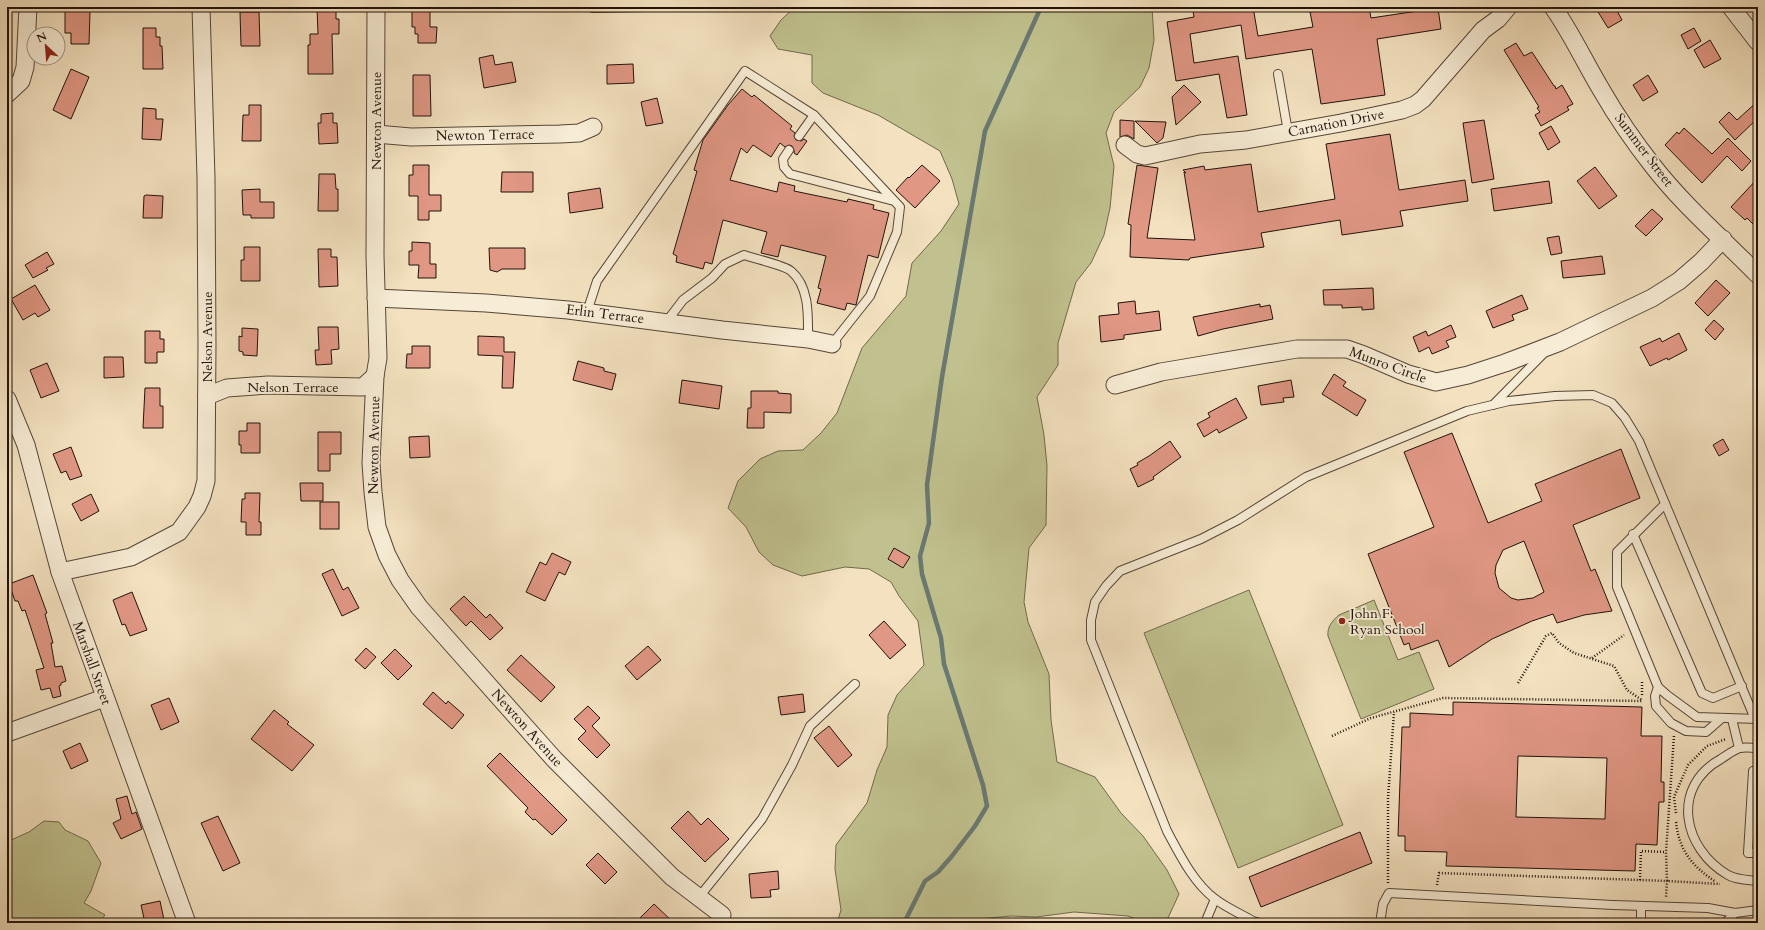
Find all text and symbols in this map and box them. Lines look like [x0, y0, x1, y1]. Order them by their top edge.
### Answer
north arrow [26, 26, 66, 66]
text: N [34, 28, 50, 46]
street label: Newton Avenue [367, 72, 386, 170]
street label: Carnation Drive [1286, 104, 1386, 142]
street label: Summer Street [1610, 109, 1678, 191]
street label: Newton Terrace [435, 125, 535, 145]
street label: Nelson Avenue [198, 291, 217, 383]
street label: Erlin Terrace [565, 300, 645, 328]
street label: Munro Circle [1347, 342, 1429, 388]
street label: Nelson Terrace [247, 378, 339, 397]
street label: Newton Avenue [364, 396, 384, 494]
place label: John F. Ryan School [1348, 604, 1425, 639]
marker: John F. Ryan School [1337, 616, 1347, 626]
street label: Marshall Street [68, 619, 116, 708]
street label: Newton Avenue [487, 685, 567, 771]

